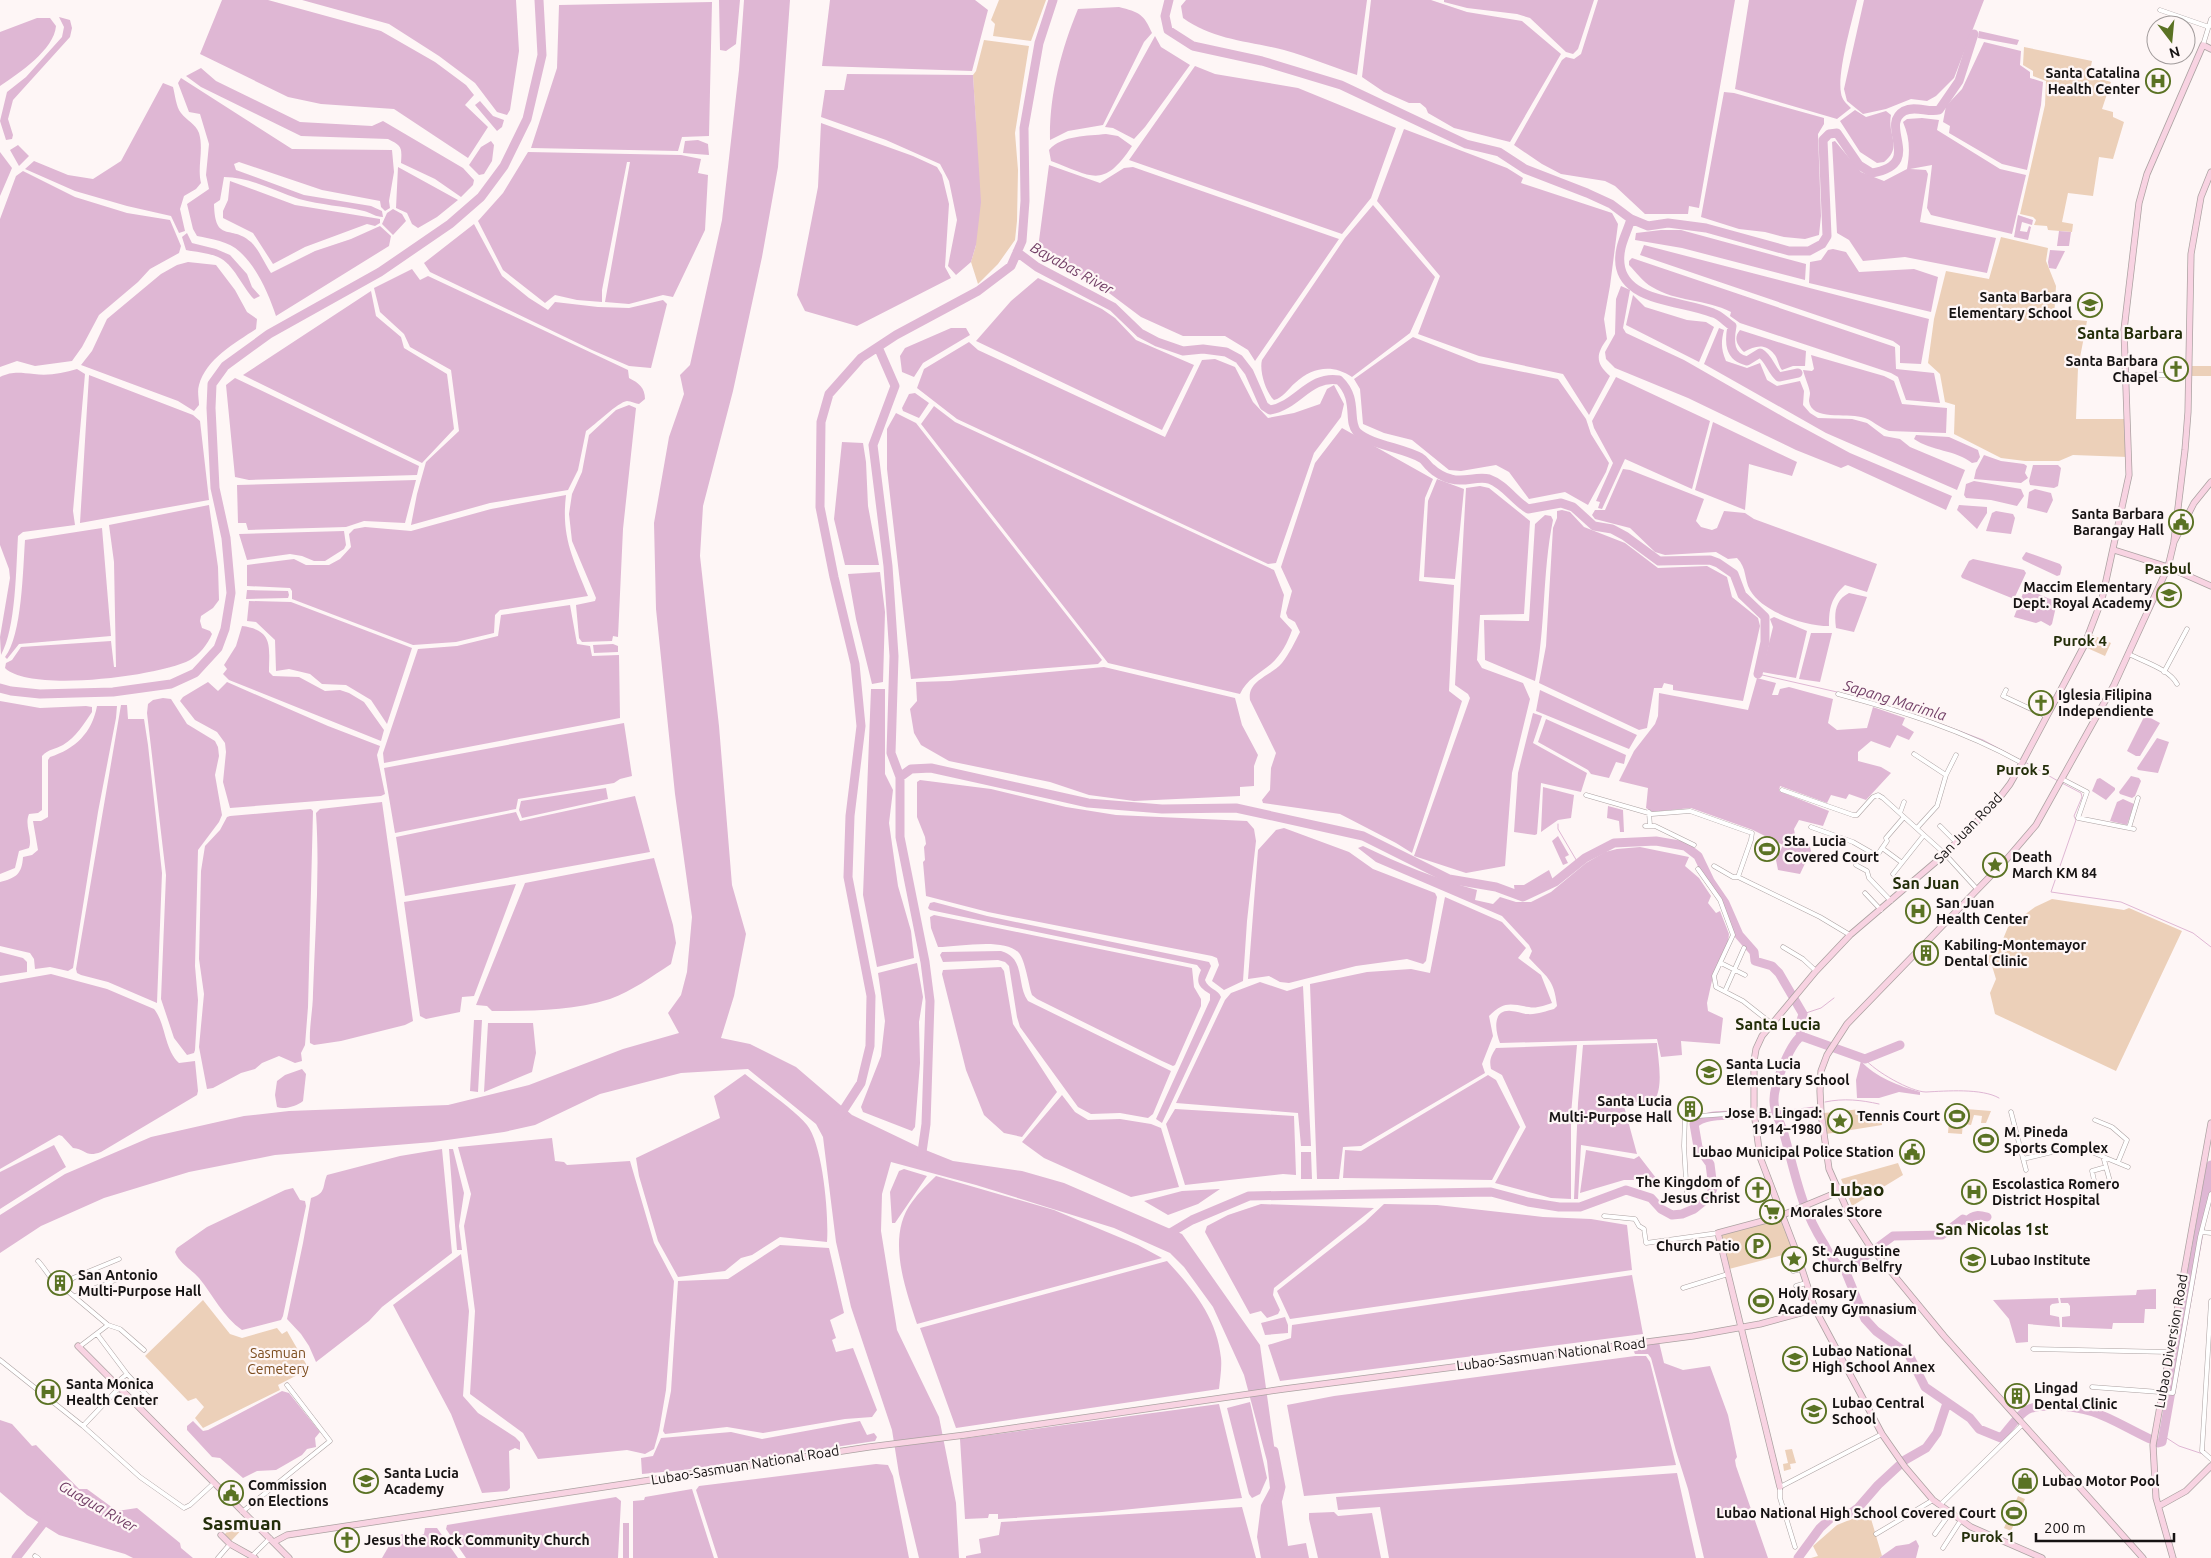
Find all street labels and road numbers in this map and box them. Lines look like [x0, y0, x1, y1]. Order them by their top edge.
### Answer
street label: San Juan Road [1931, 790, 2005, 866]
street label: Lubao Diversion Road [2151, 1273, 2191, 1409]
street label: Lubao-Sasmuan National Road [1455, 1334, 1647, 1374]
street label: Lubao-Sasmuan National Road [650, 1442, 840, 1488]

